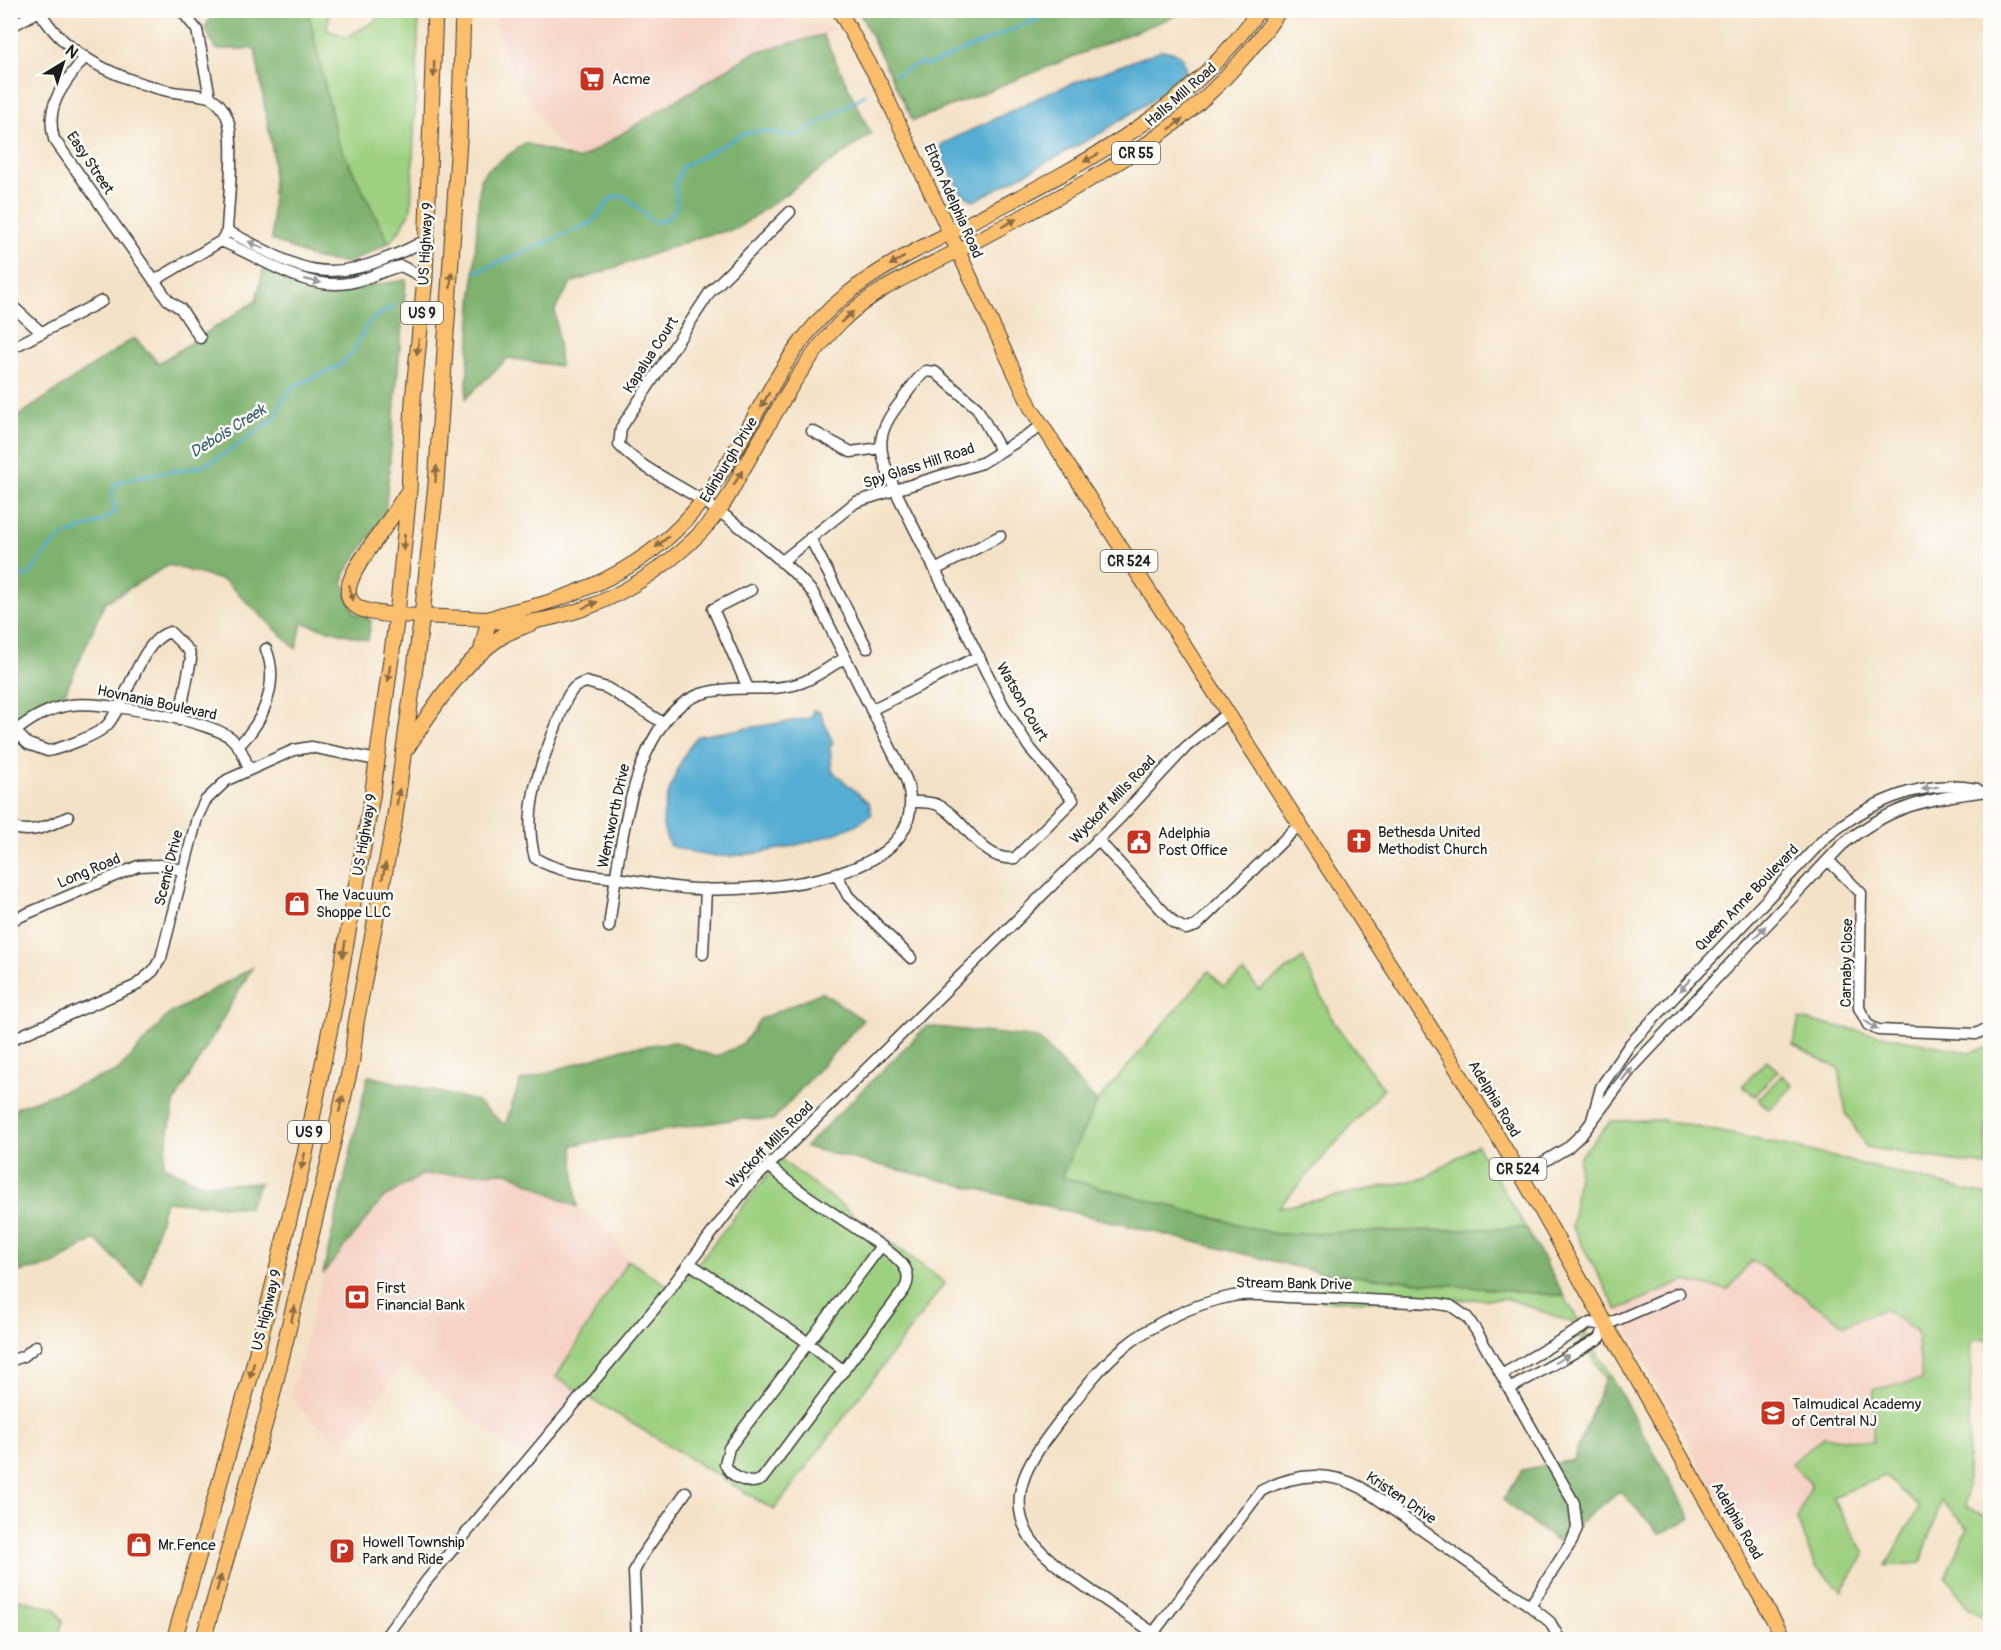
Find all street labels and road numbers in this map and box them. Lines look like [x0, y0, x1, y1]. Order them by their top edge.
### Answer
street label: Halls Mill Road [1141, 59, 1221, 131]
street label: Easy Street [62, 128, 118, 199]
street label: Elton Adelphia Road [919, 141, 987, 261]
road number: CR 55 [1112, 142, 1160, 164]
street label: US Highway 9 [414, 202, 438, 286]
road number: US 9 [401, 302, 443, 324]
street label: Kapalua Court [619, 312, 683, 397]
street label: Edinburgh Drive [696, 413, 762, 506]
street label: Spy Glass Hill Road [861, 439, 977, 493]
road number: CR 524 [1100, 550, 1158, 572]
street label: Watson Court [992, 659, 1053, 746]
street label: Hovnania Boulevard [95, 681, 219, 725]
street label: Wyckoff Mills Road [1066, 752, 1160, 848]
street label: Wentworth Drive [594, 762, 634, 870]
street label: US Highway 9 [348, 792, 382, 878]
street label: Scenic Drive [150, 828, 188, 908]
street label: Queen Anne Boulevard [1691, 841, 1803, 955]
street label: Long Road [55, 849, 123, 893]
street label: Carnaby Close [1837, 918, 1857, 1008]
street label: Adelphia Road [1464, 1057, 1524, 1141]
street label: Wyckoff Mills Road [722, 1097, 818, 1193]
road number: US 9 [288, 1121, 330, 1143]
road number: CR 524 [1490, 1158, 1546, 1180]
street label: US Highway 9 [248, 1267, 286, 1353]
street label: Stream Bank Drive [1236, 1273, 1353, 1295]
street label: Kristen Drive [1362, 1468, 1440, 1529]
street label: Adelphia Road [1707, 1479, 1767, 1563]

